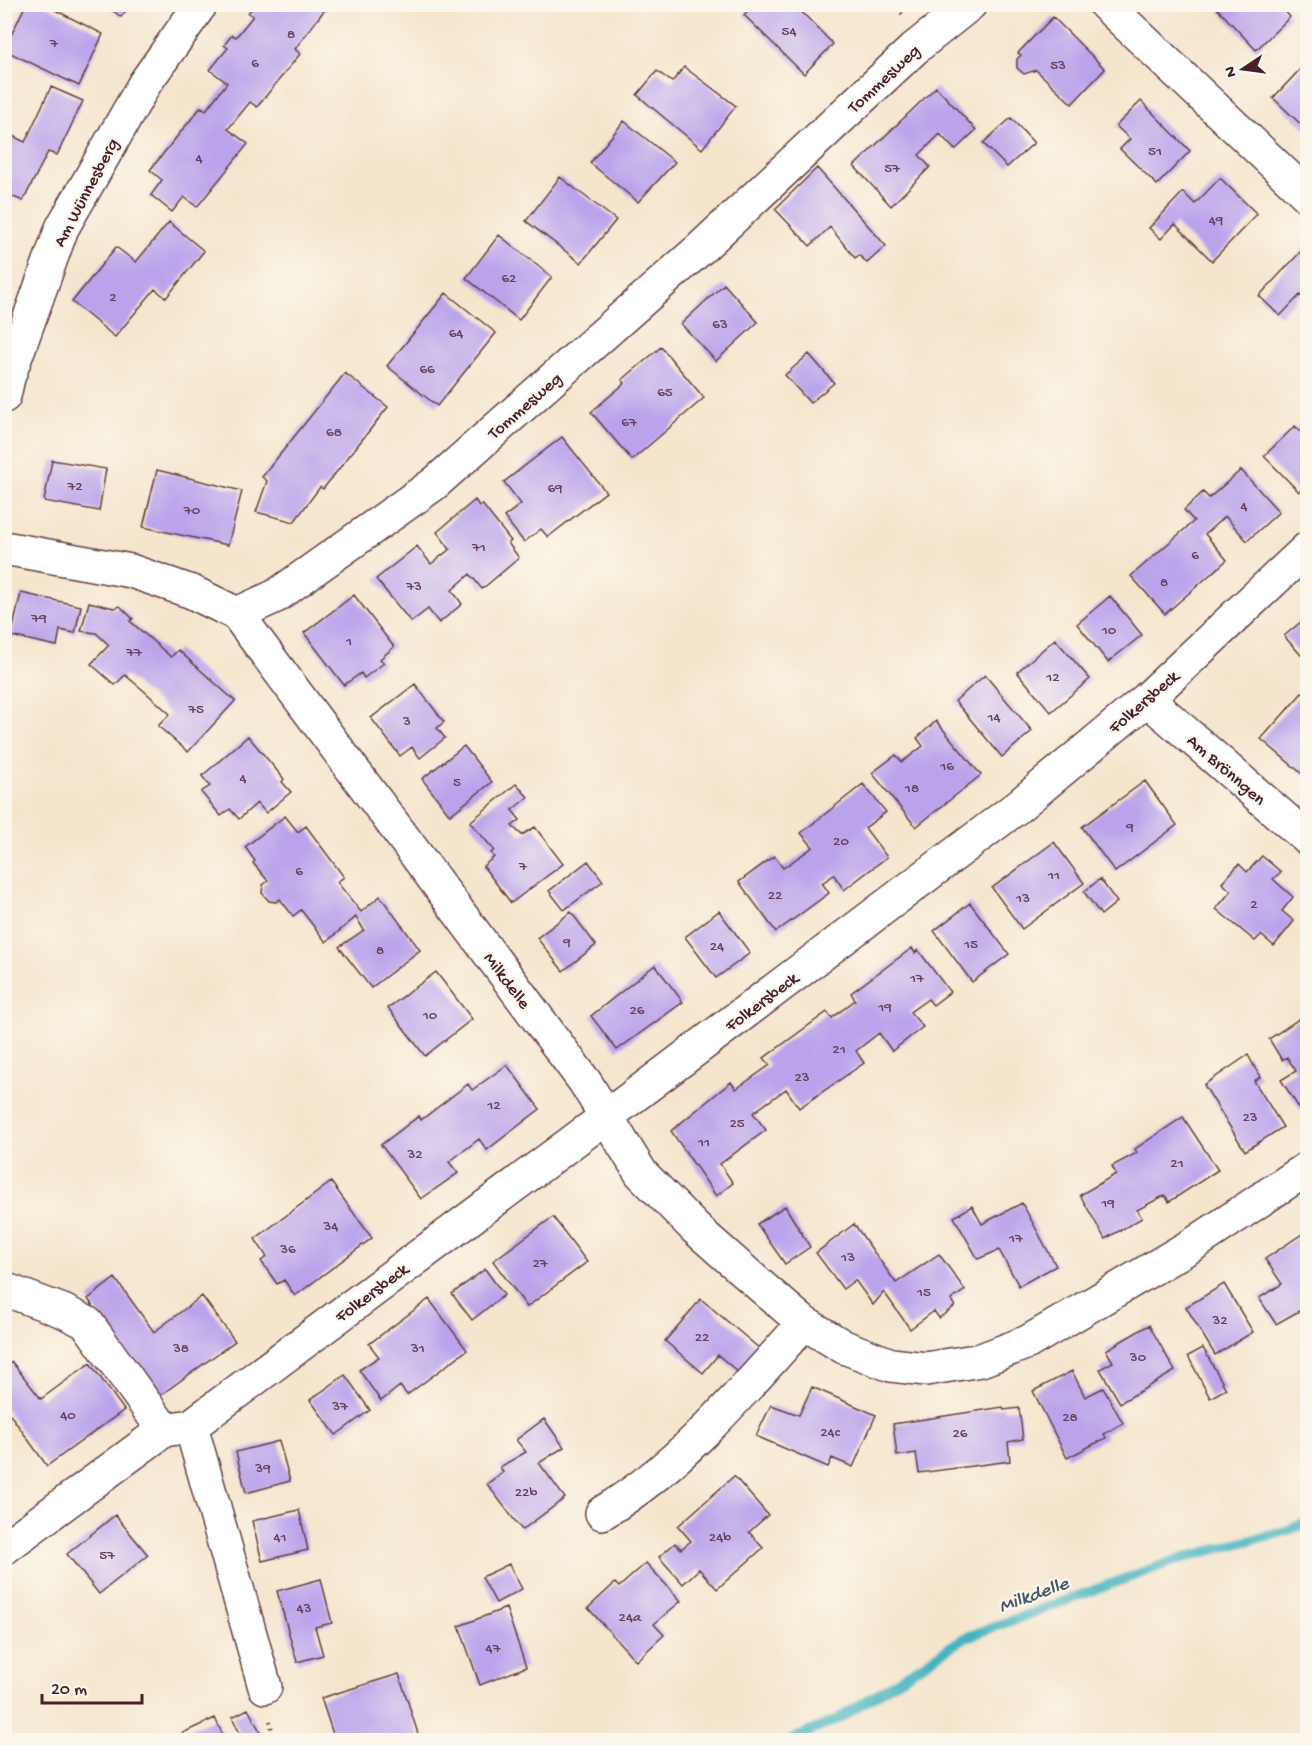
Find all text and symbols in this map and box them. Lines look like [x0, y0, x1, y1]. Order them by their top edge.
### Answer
house number: 54 [782, 23, 797, 41]
house number: 8 [287, 26, 295, 44]
house number: 7 [49, 35, 59, 53]
north arrow [1213, 39, 1273, 99]
street label: Tommesweg [843, 41, 925, 119]
house number: 6 [251, 55, 259, 73]
house number: 53 [1050, 57, 1066, 75]
text: N [1221, 64, 1242, 79]
street label: Am Wünnesberg [50, 135, 125, 251]
house number: 51 [1148, 143, 1162, 161]
house number: 4 [195, 150, 203, 168]
house number: 57 [884, 160, 901, 178]
house number: 49 [1209, 212, 1224, 230]
house number: 62 [502, 270, 516, 288]
house number: 2 [109, 289, 117, 307]
house number: 63 [712, 316, 728, 334]
house number: 64 [449, 325, 463, 343]
house number: 66 [419, 361, 435, 379]
street label: Tommesweg [484, 369, 567, 445]
house number: 65 [657, 384, 673, 402]
house number: 67 [621, 414, 638, 432]
house number: 68 [326, 424, 342, 442]
house number: 72 [66, 478, 83, 496]
house number: 69 [547, 480, 563, 498]
house number: 4 [1240, 498, 1248, 516]
house number: 70 [183, 502, 201, 520]
house number: 71 [471, 539, 486, 557]
house number: 6 [1191, 547, 1199, 565]
house number: 8 [1160, 574, 1168, 592]
house number: 73 [405, 578, 422, 596]
house number: 79 [30, 610, 47, 628]
house number: 10 [1101, 622, 1117, 640]
house number: 1 [345, 633, 352, 651]
house number: 77 [125, 644, 143, 662]
street label: Folkersbeck [1105, 666, 1185, 740]
house number: 12 [1045, 669, 1060, 687]
house number: 75 [187, 701, 204, 719]
house number: 14 [986, 709, 1001, 727]
house number: 3 [402, 713, 411, 731]
street label: Am Brönngen [1182, 731, 1269, 811]
house number: 16 [939, 758, 954, 776]
house number: 4 [239, 770, 247, 788]
house number: 5 [453, 774, 461, 792]
house number: 18 [904, 780, 919, 798]
house number: 9 [1125, 819, 1134, 837]
house number: 20 [833, 833, 849, 851]
house number: 7 [518, 858, 528, 876]
house number: 6 [295, 863, 303, 881]
house number: 11 [1047, 867, 1060, 885]
house number: 22 [768, 887, 782, 905]
house number: 13 [1015, 890, 1030, 908]
house number: 2 [1250, 896, 1258, 914]
house number: 9 [562, 934, 571, 952]
house number: 15 [963, 936, 978, 954]
house number: 24 [710, 938, 724, 956]
house number: 8 [376, 942, 384, 960]
street label: Milkdelle [478, 949, 535, 1015]
street label: Folkersbeck [721, 968, 805, 1038]
house number: 17 [909, 970, 925, 988]
house number: 19 [877, 999, 892, 1017]
house number: 26 [630, 1002, 645, 1020]
house number: 10 [422, 1007, 438, 1025]
house number: 21 [832, 1041, 846, 1059]
house number: 23 [794, 1069, 810, 1087]
house number: 12 [486, 1097, 501, 1115]
house number: 23 [1242, 1109, 1258, 1127]
house number: 25 [729, 1115, 745, 1133]
house number: 11 [697, 1134, 710, 1152]
house number: 32 [406, 1146, 423, 1164]
house number: 21 [1170, 1155, 1184, 1173]
house number: 19 [1100, 1195, 1115, 1213]
house number: 34 [323, 1218, 338, 1236]
house number: 17 [1008, 1230, 1024, 1248]
house number: 36 [279, 1241, 296, 1259]
house number: 13 [840, 1249, 855, 1267]
house number: 27 [532, 1255, 549, 1273]
street label: Folkersbeck [331, 1259, 415, 1329]
house number: 15 [916, 1284, 931, 1302]
house number: 32 [1211, 1312, 1228, 1330]
house number: 22 [695, 1329, 709, 1347]
house number: 38 [172, 1340, 189, 1358]
house number: 31 [410, 1340, 425, 1358]
house number: 30 [1129, 1349, 1147, 1367]
house number: 37 [331, 1398, 349, 1416]
house number: 40 [60, 1407, 76, 1425]
house number: 28 [1062, 1409, 1078, 1427]
house number: 24c [820, 1424, 841, 1442]
house number: 26 [953, 1425, 968, 1443]
house number: 39 [254, 1460, 271, 1478]
house number: 22b [515, 1484, 537, 1502]
house number: 41 [273, 1529, 287, 1547]
house number: 24b [709, 1529, 731, 1547]
house number: 57 [99, 1547, 116, 1565]
water label: Milkdelle [996, 1573, 1073, 1620]
house number: 43 [297, 1600, 312, 1618]
house number: 24a [619, 1609, 642, 1627]
house number: 47 [486, 1640, 502, 1658]
scale bar [42, 1667, 142, 1705]
text: 20 m [51, 1680, 87, 1701]

